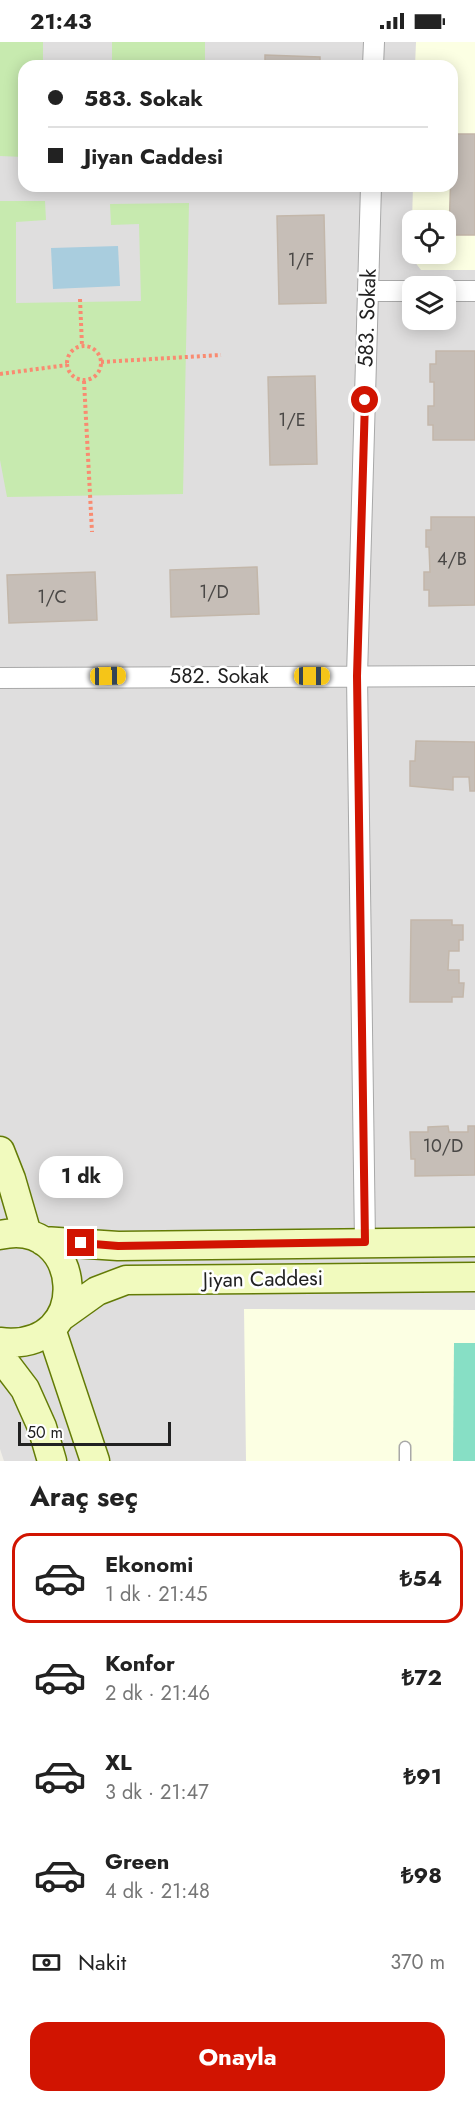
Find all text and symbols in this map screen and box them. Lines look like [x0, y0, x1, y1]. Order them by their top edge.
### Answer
text: 21:43 [30, 5, 92, 37]
text: 583. Sokak [84, 82, 203, 114]
text: Jiyan Caddesi [84, 140, 223, 172]
map controls [402, 210, 456, 330]
button: locate [402, 210, 456, 264]
house number: 1/F [288, 247, 314, 273]
street label: 583. Sokak [350, 267, 384, 368]
button: layers [402, 276, 456, 330]
route start [351, 386, 378, 413]
house number: 1/E [278, 407, 306, 433]
house number: 4/B [437, 546, 467, 572]
house number: 1/D [199, 579, 229, 605]
house number: 1/C [37, 584, 67, 610]
street label: 582. Sokak [169, 661, 269, 691]
car [90, 667, 126, 685]
car [294, 667, 330, 685]
house number: 10/D [423, 1133, 463, 1159]
callout: 1 dk [39, 1156, 123, 1198]
text: 1 dk [61, 1162, 101, 1191]
route end [67, 1229, 94, 1256]
street label: Jiyan Caddesi [200, 1263, 323, 1295]
scale bar [18, 1419, 171, 1446]
text: 50 m [27, 1421, 63, 1444]
text: Araç seç [30, 1477, 138, 1516]
text: Ekonomi [105, 1548, 193, 1580]
icon: car [33, 1551, 87, 1605]
text: ₺54 [400, 1562, 442, 1594]
text: 1 dk · 21:45 [105, 1580, 208, 1609]
text: Konfor [105, 1647, 175, 1679]
icon: car [33, 1650, 87, 1704]
text: ₺72 [402, 1661, 442, 1693]
text: 2 dk · 21:46 [105, 1679, 210, 1708]
text: XL [105, 1746, 132, 1778]
icon: car [33, 1749, 87, 1803]
text: ₺91 [403, 1760, 442, 1792]
text: 3 dk · 21:47 [105, 1778, 209, 1807]
text: Green [105, 1845, 169, 1877]
icon: car [33, 1848, 87, 1902]
text: ₺98 [401, 1859, 442, 1891]
text: 4 dk · 21:48 [105, 1877, 210, 1906]
icon: cash [30, 1946, 63, 1979]
text: Nakit [78, 1946, 126, 1978]
text: 370 m [390, 1948, 445, 1977]
button: Onayla [30, 2022, 445, 2091]

